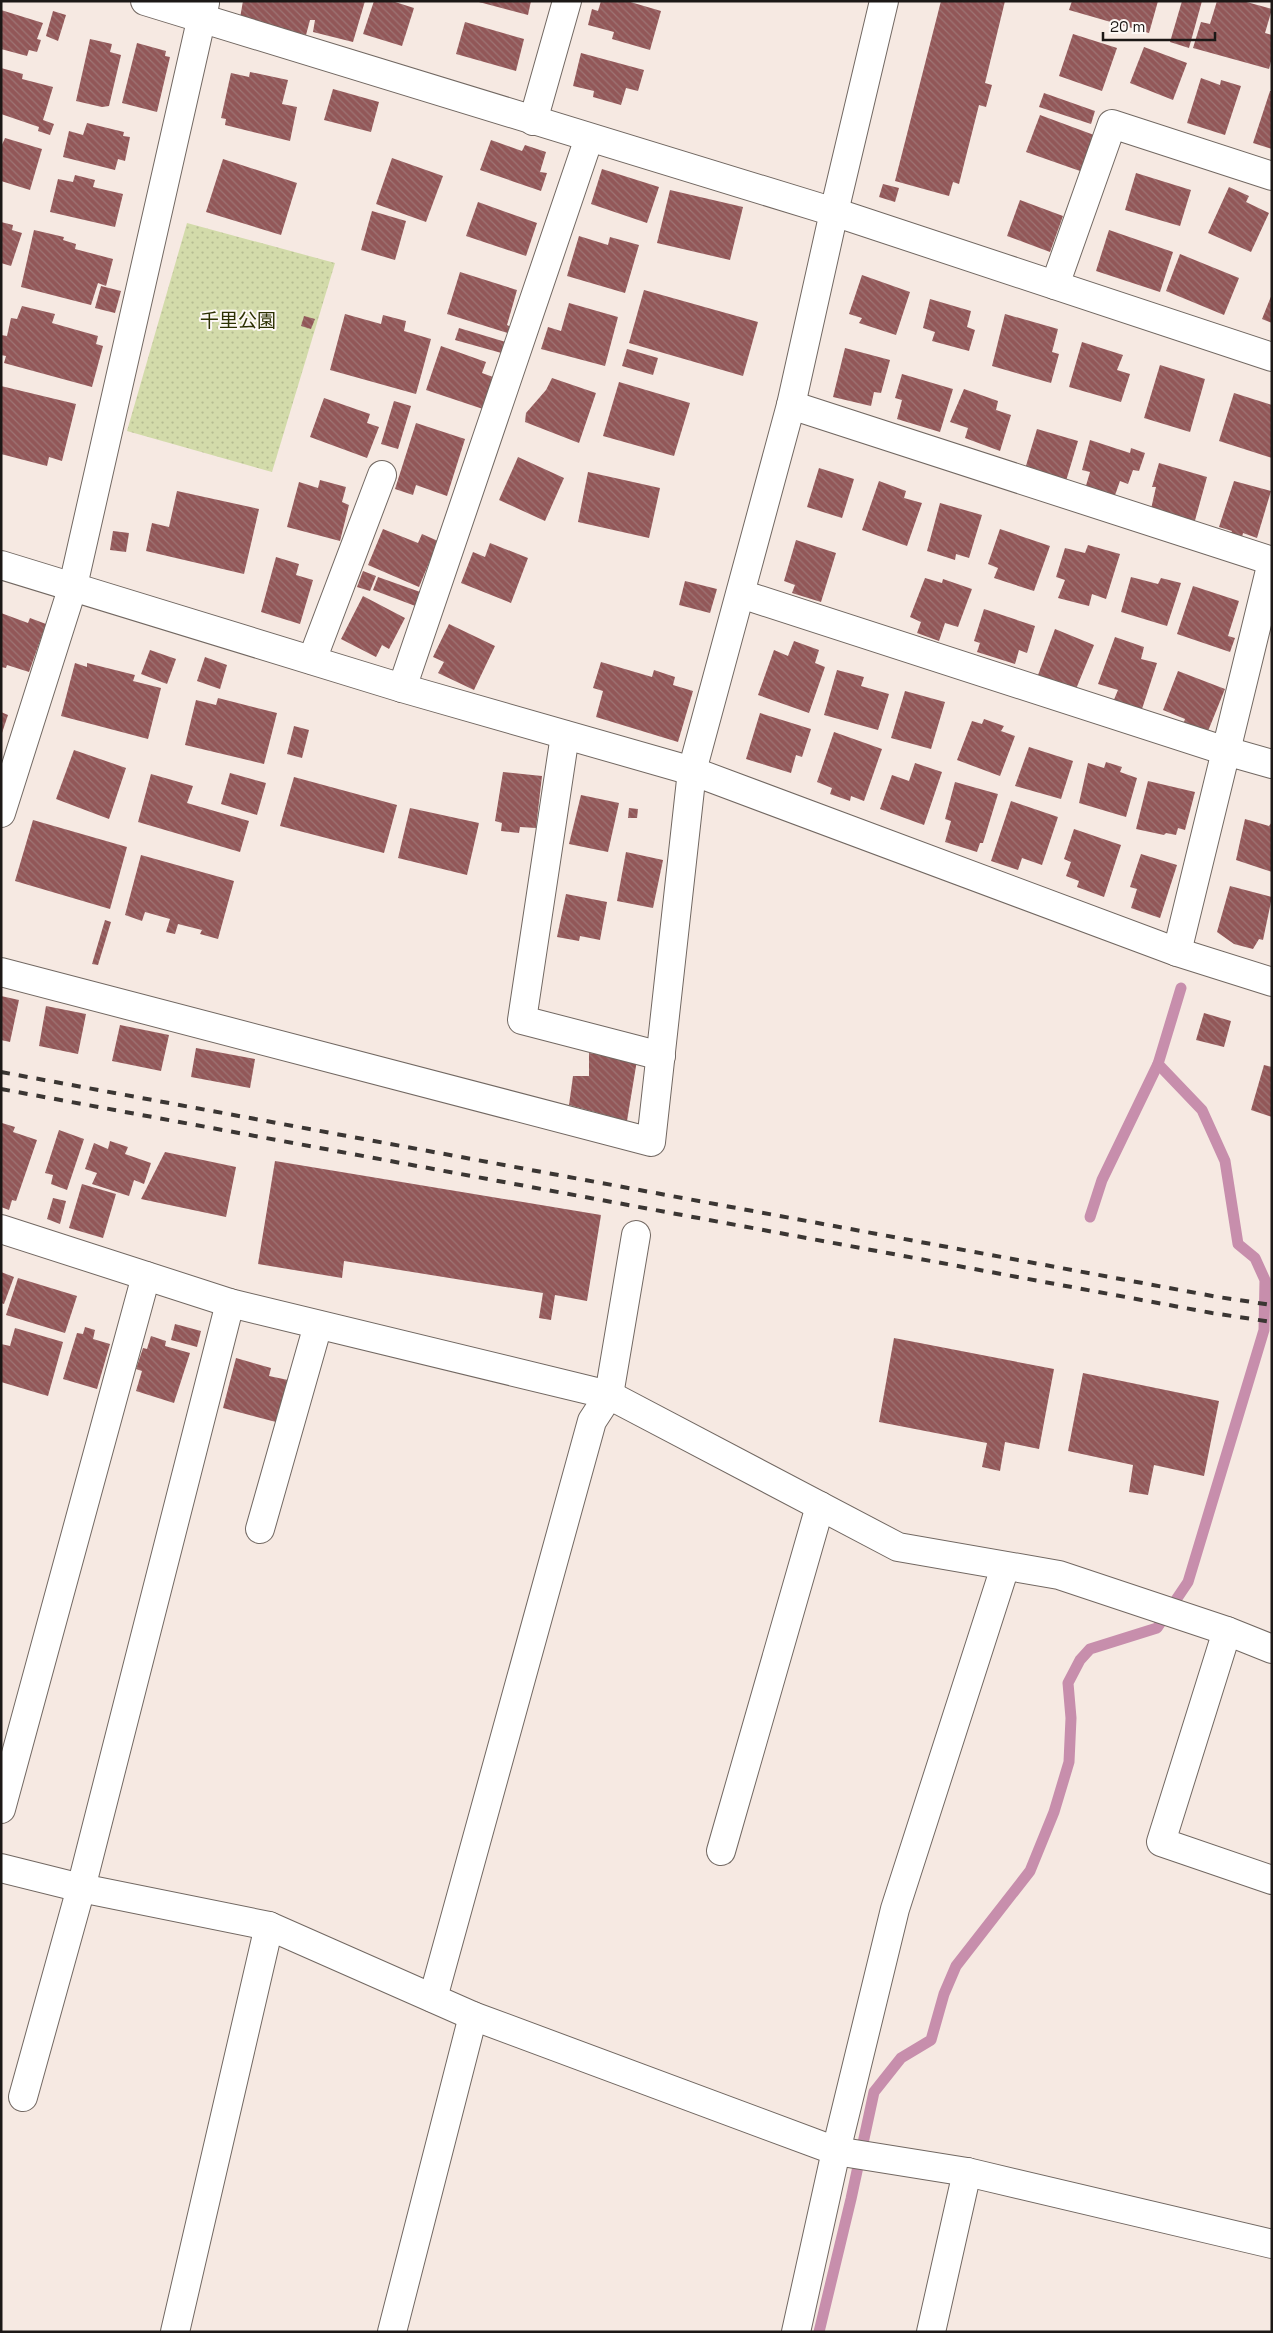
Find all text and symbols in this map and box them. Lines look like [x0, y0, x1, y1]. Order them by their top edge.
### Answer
scale bar [1103, 10, 1216, 42]
text: 20 m [1110, 17, 1145, 36]
park label: 千里公園 [200, 308, 276, 333]

